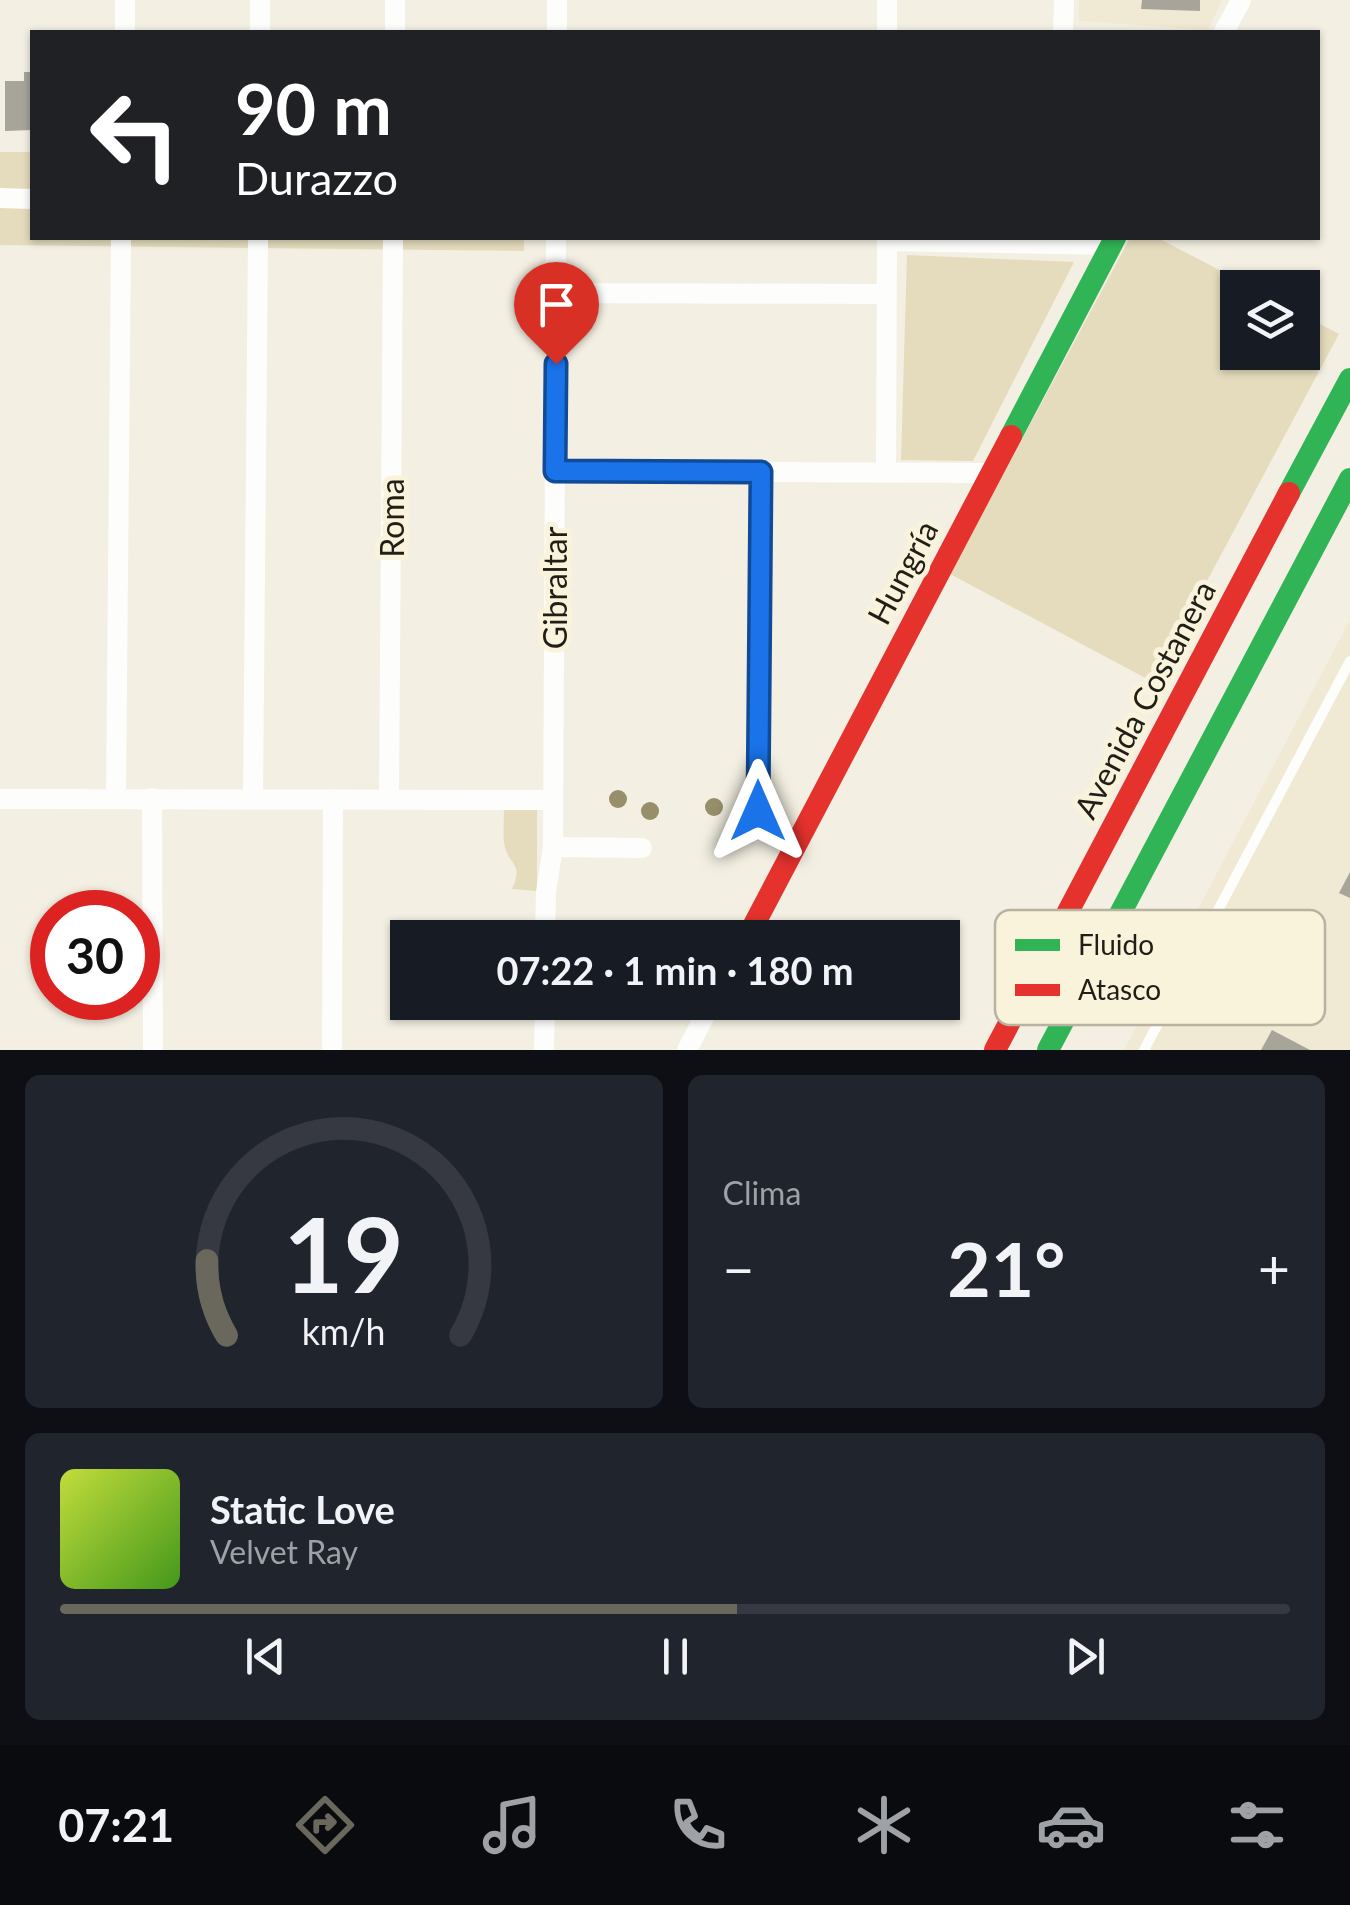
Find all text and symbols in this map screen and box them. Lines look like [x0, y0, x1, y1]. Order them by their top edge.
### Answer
text: 90 m [235, 66, 392, 150]
icon: left [70, 70, 200, 200]
text: Durazzo [235, 151, 398, 205]
pin [514, 262, 599, 365]
map controls [1220, 270, 1320, 370]
button: layers [1220, 270, 1320, 370]
icon: arrive [529, 277, 584, 332]
street label: Roma [372, 478, 411, 558]
street label: Hungría [859, 514, 945, 630]
street label: Gibraltar [535, 526, 574, 649]
street label: Avenida Costanera [1065, 574, 1223, 824]
position arrow [706, 759, 810, 863]
speed limit sign: 30 [30, 890, 160, 1020]
legend [995, 910, 1325, 1025]
text: Fluido [1078, 927, 1154, 961]
text: 07:22 · 1 min · 180 m [496, 947, 854, 993]
text: Atasco [1078, 972, 1161, 1006]
text: Clima [723, 1173, 801, 1212]
text: 19 [283, 1190, 404, 1315]
text: 21° [947, 1223, 1065, 1313]
text: − [723, 1235, 754, 1301]
text: + [1258, 1235, 1290, 1301]
text: km/h [302, 1310, 386, 1353]
text: Static Love [210, 1486, 395, 1532]
text: Velvet Ray [210, 1532, 358, 1571]
icon: previous [238, 1629, 293, 1684]
icon: pause [648, 1629, 703, 1684]
icon: next [1058, 1629, 1113, 1684]
icon: directions [290, 1790, 360, 1860]
icon: music [477, 1790, 547, 1860]
icon: phone [663, 1790, 733, 1860]
icon: climate [849, 1790, 919, 1860]
icon: car [1036, 1790, 1106, 1860]
icon: filters [1222, 1790, 1292, 1860]
text: 07:21 [58, 1798, 174, 1852]

